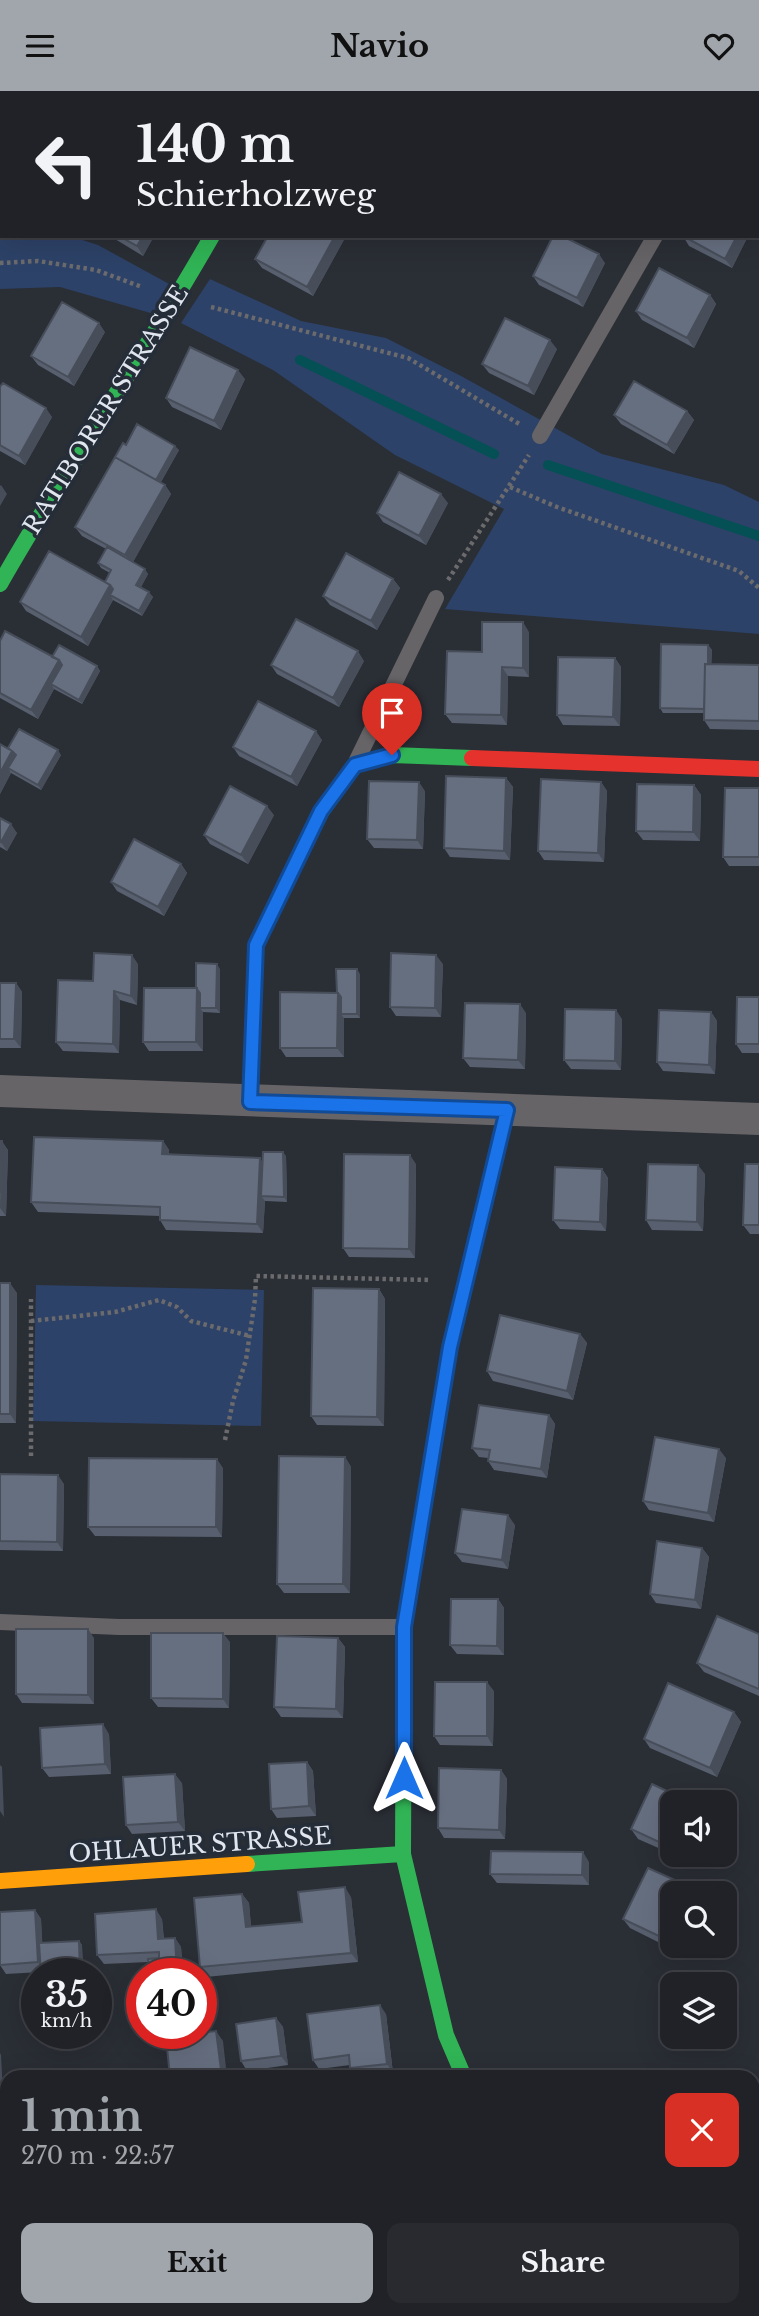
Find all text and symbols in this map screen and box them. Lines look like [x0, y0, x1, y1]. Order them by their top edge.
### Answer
text: Navio [330, 26, 429, 66]
icon: menu [21, 27, 59, 65]
icon: heart [700, 27, 738, 65]
text: 140 m [136, 114, 294, 175]
icon: left [21, 119, 112, 210]
text: Schierholzweg [136, 175, 376, 215]
street label: RATIBORER STRASSE [17, 280, 194, 539]
pin [362, 683, 422, 755]
icon: arrive [373, 694, 411, 732]
position arrow [367, 1741, 441, 1815]
map controls [660, 1790, 737, 2049]
button: sound [660, 1790, 737, 1867]
street label: OHLAUER STRASSE [68, 1821, 332, 1868]
button: search [660, 1881, 737, 1958]
speed limit sign: 40 [126, 1958, 217, 2049]
button: layers [660, 1972, 737, 2049]
text: 35 [45, 1973, 88, 2016]
text: km/h [41, 2010, 92, 2032]
text: 1 min [21, 2090, 143, 2142]
button: close [665, 2093, 739, 2167]
text: 270 m · 22:57 [21, 2142, 174, 2170]
button: Exit [21, 2223, 373, 2303]
button: Share [387, 2223, 739, 2303]

